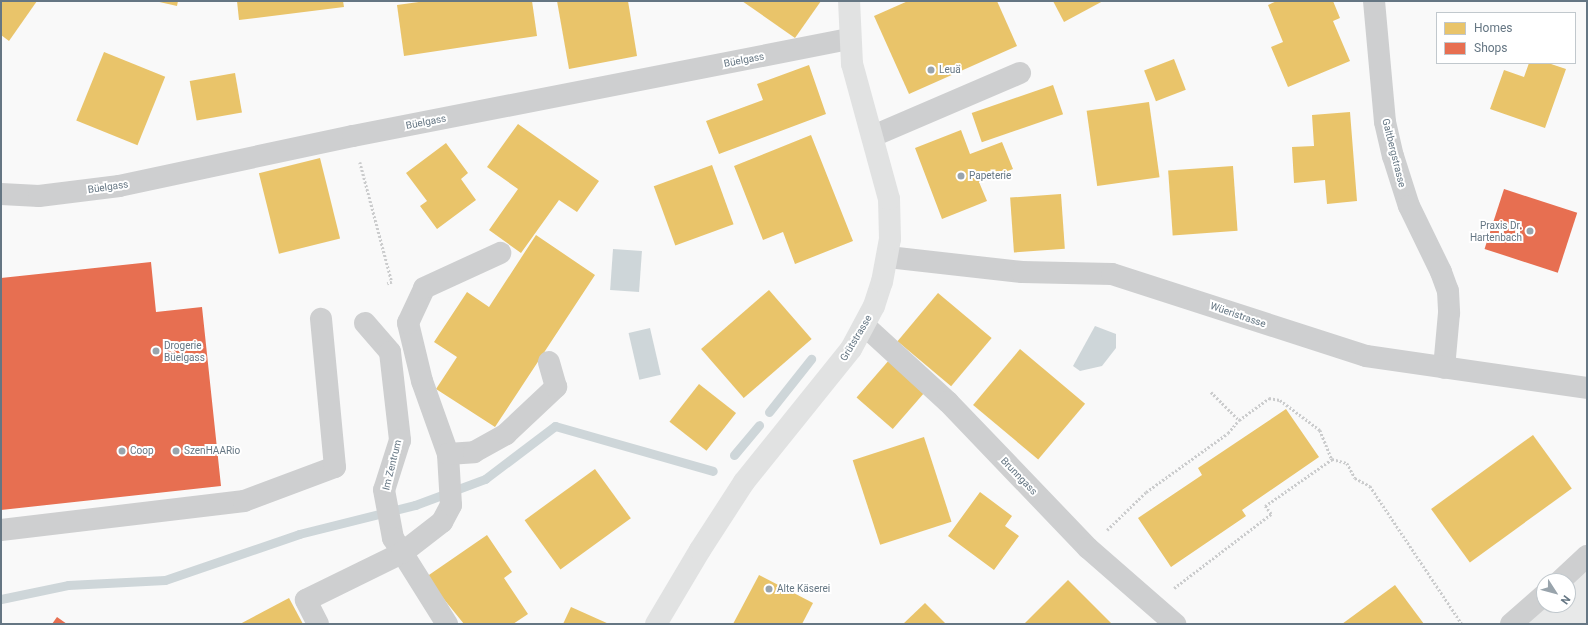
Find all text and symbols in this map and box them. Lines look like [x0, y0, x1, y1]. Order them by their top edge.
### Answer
legend [1436, 12, 1576, 64]
text: Homes [1474, 21, 1512, 35]
text: Shops [1474, 41, 1508, 55]
street label: Büelgass [723, 50, 765, 70]
place label: Leuä [939, 64, 961, 76]
marker: Leuä [926, 65, 936, 75]
street label: Büelgass [405, 112, 447, 132]
street label: Galtbergstrasse [1380, 117, 1408, 189]
place label: Papeterie [969, 170, 1011, 182]
marker: Papeterie [956, 171, 966, 181]
street label: Büelgass [87, 178, 129, 196]
place label: Praxis Dr. Hartenbach [1470, 219, 1522, 242]
marker: Praxis Dr. Hartenbach [1525, 226, 1535, 236]
street label: Wüeristrasse [1209, 300, 1267, 330]
street label: Grütstrasse [838, 313, 874, 363]
place label: Drogerie Büelgass [164, 339, 205, 362]
marker: Drogerie Büelgass [151, 346, 161, 356]
street label: Im Zentrum [380, 439, 404, 491]
place label: Coop [130, 445, 154, 457]
place label: SzenHAARio [184, 445, 240, 457]
marker: Coop [117, 446, 127, 456]
marker: SzenHAARio [171, 446, 181, 456]
street label: Brunngass [998, 455, 1040, 497]
north arrow [1536, 573, 1576, 613]
place label: Alte Käserei [777, 583, 830, 595]
marker: Alte Käserei [764, 584, 774, 594]
text: N [1558, 593, 1573, 607]

